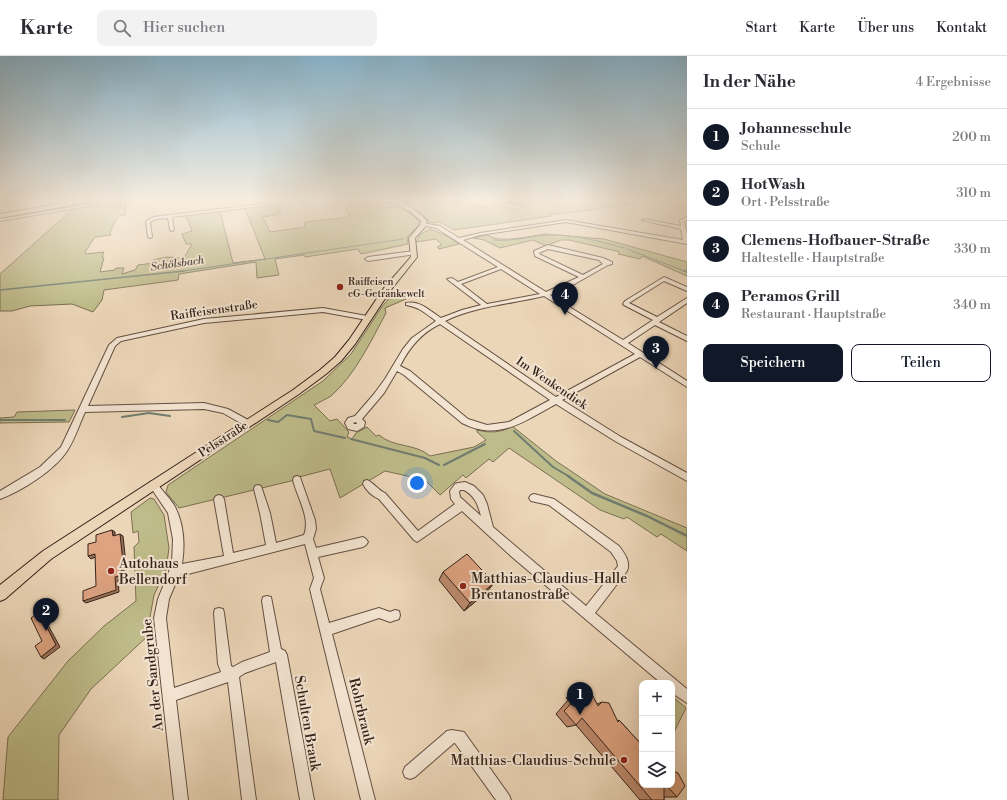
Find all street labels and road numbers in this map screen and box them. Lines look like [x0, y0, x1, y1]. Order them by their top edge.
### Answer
street label: Raiffeisenstraße [169, 297, 259, 324]
street label: Im Wenkendiek [513, 354, 591, 413]
street label: Pelsstraße [196, 418, 251, 461]
street label: An der Sandgrube [138, 618, 168, 733]
street label: Schulten Brauk [290, 674, 324, 773]
street label: Rohrbrauk [344, 676, 378, 747]

